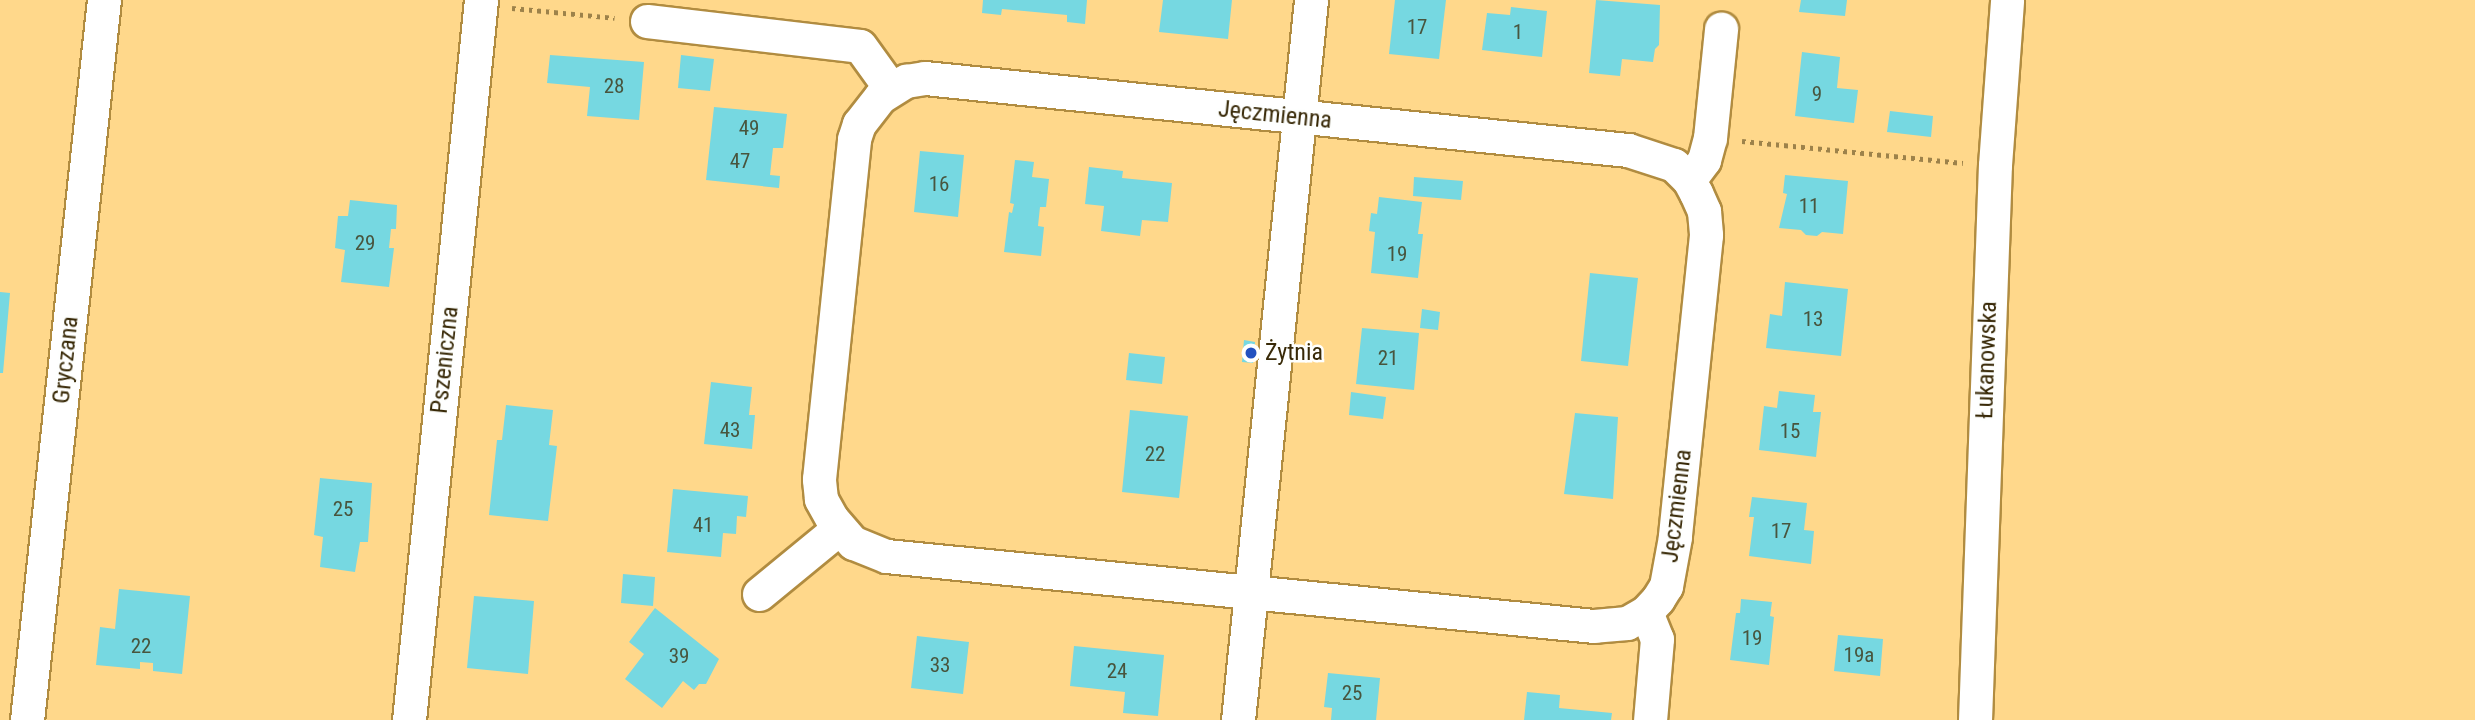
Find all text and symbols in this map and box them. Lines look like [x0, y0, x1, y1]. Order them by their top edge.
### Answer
house number: 17 [1407, 14, 1427, 40]
house number: 1 [1513, 19, 1523, 45]
house number: 28 [604, 73, 624, 99]
house number: 9 [1812, 81, 1822, 107]
street label: Jęczmienna [1217, 95, 1333, 135]
house number: 49 [739, 115, 759, 141]
house number: 47 [730, 148, 750, 174]
house number: 16 [929, 171, 949, 197]
house number: 11 [1799, 193, 1819, 219]
house number: 29 [355, 230, 375, 256]
house number: 19 [1387, 241, 1407, 267]
street label: Łukanowska [1971, 301, 2003, 419]
street label: Pszeniczna [425, 305, 465, 415]
house number: 13 [1803, 306, 1823, 332]
street label: Gryczana [47, 315, 85, 405]
place label: Żytnia [1265, 339, 1323, 367]
marker: Żytnia [1243, 345, 1259, 361]
house number: 21 [1378, 345, 1398, 371]
house number: 43 [720, 417, 740, 443]
house number: 15 [1780, 418, 1800, 444]
house number: 22 [1145, 441, 1165, 467]
street label: Jęczmienna [1656, 448, 1698, 564]
house number: 25 [333, 496, 353, 522]
house number: 41 [693, 512, 713, 538]
house number: 17 [1771, 518, 1791, 544]
house number: 19 [1742, 625, 1762, 651]
house number: 22 [131, 633, 151, 659]
house number: 19a [1844, 642, 1874, 668]
house number: 39 [669, 643, 689, 669]
house number: 33 [930, 652, 950, 678]
house number: 24 [1107, 658, 1127, 684]
house number: 25 [1342, 680, 1362, 706]

